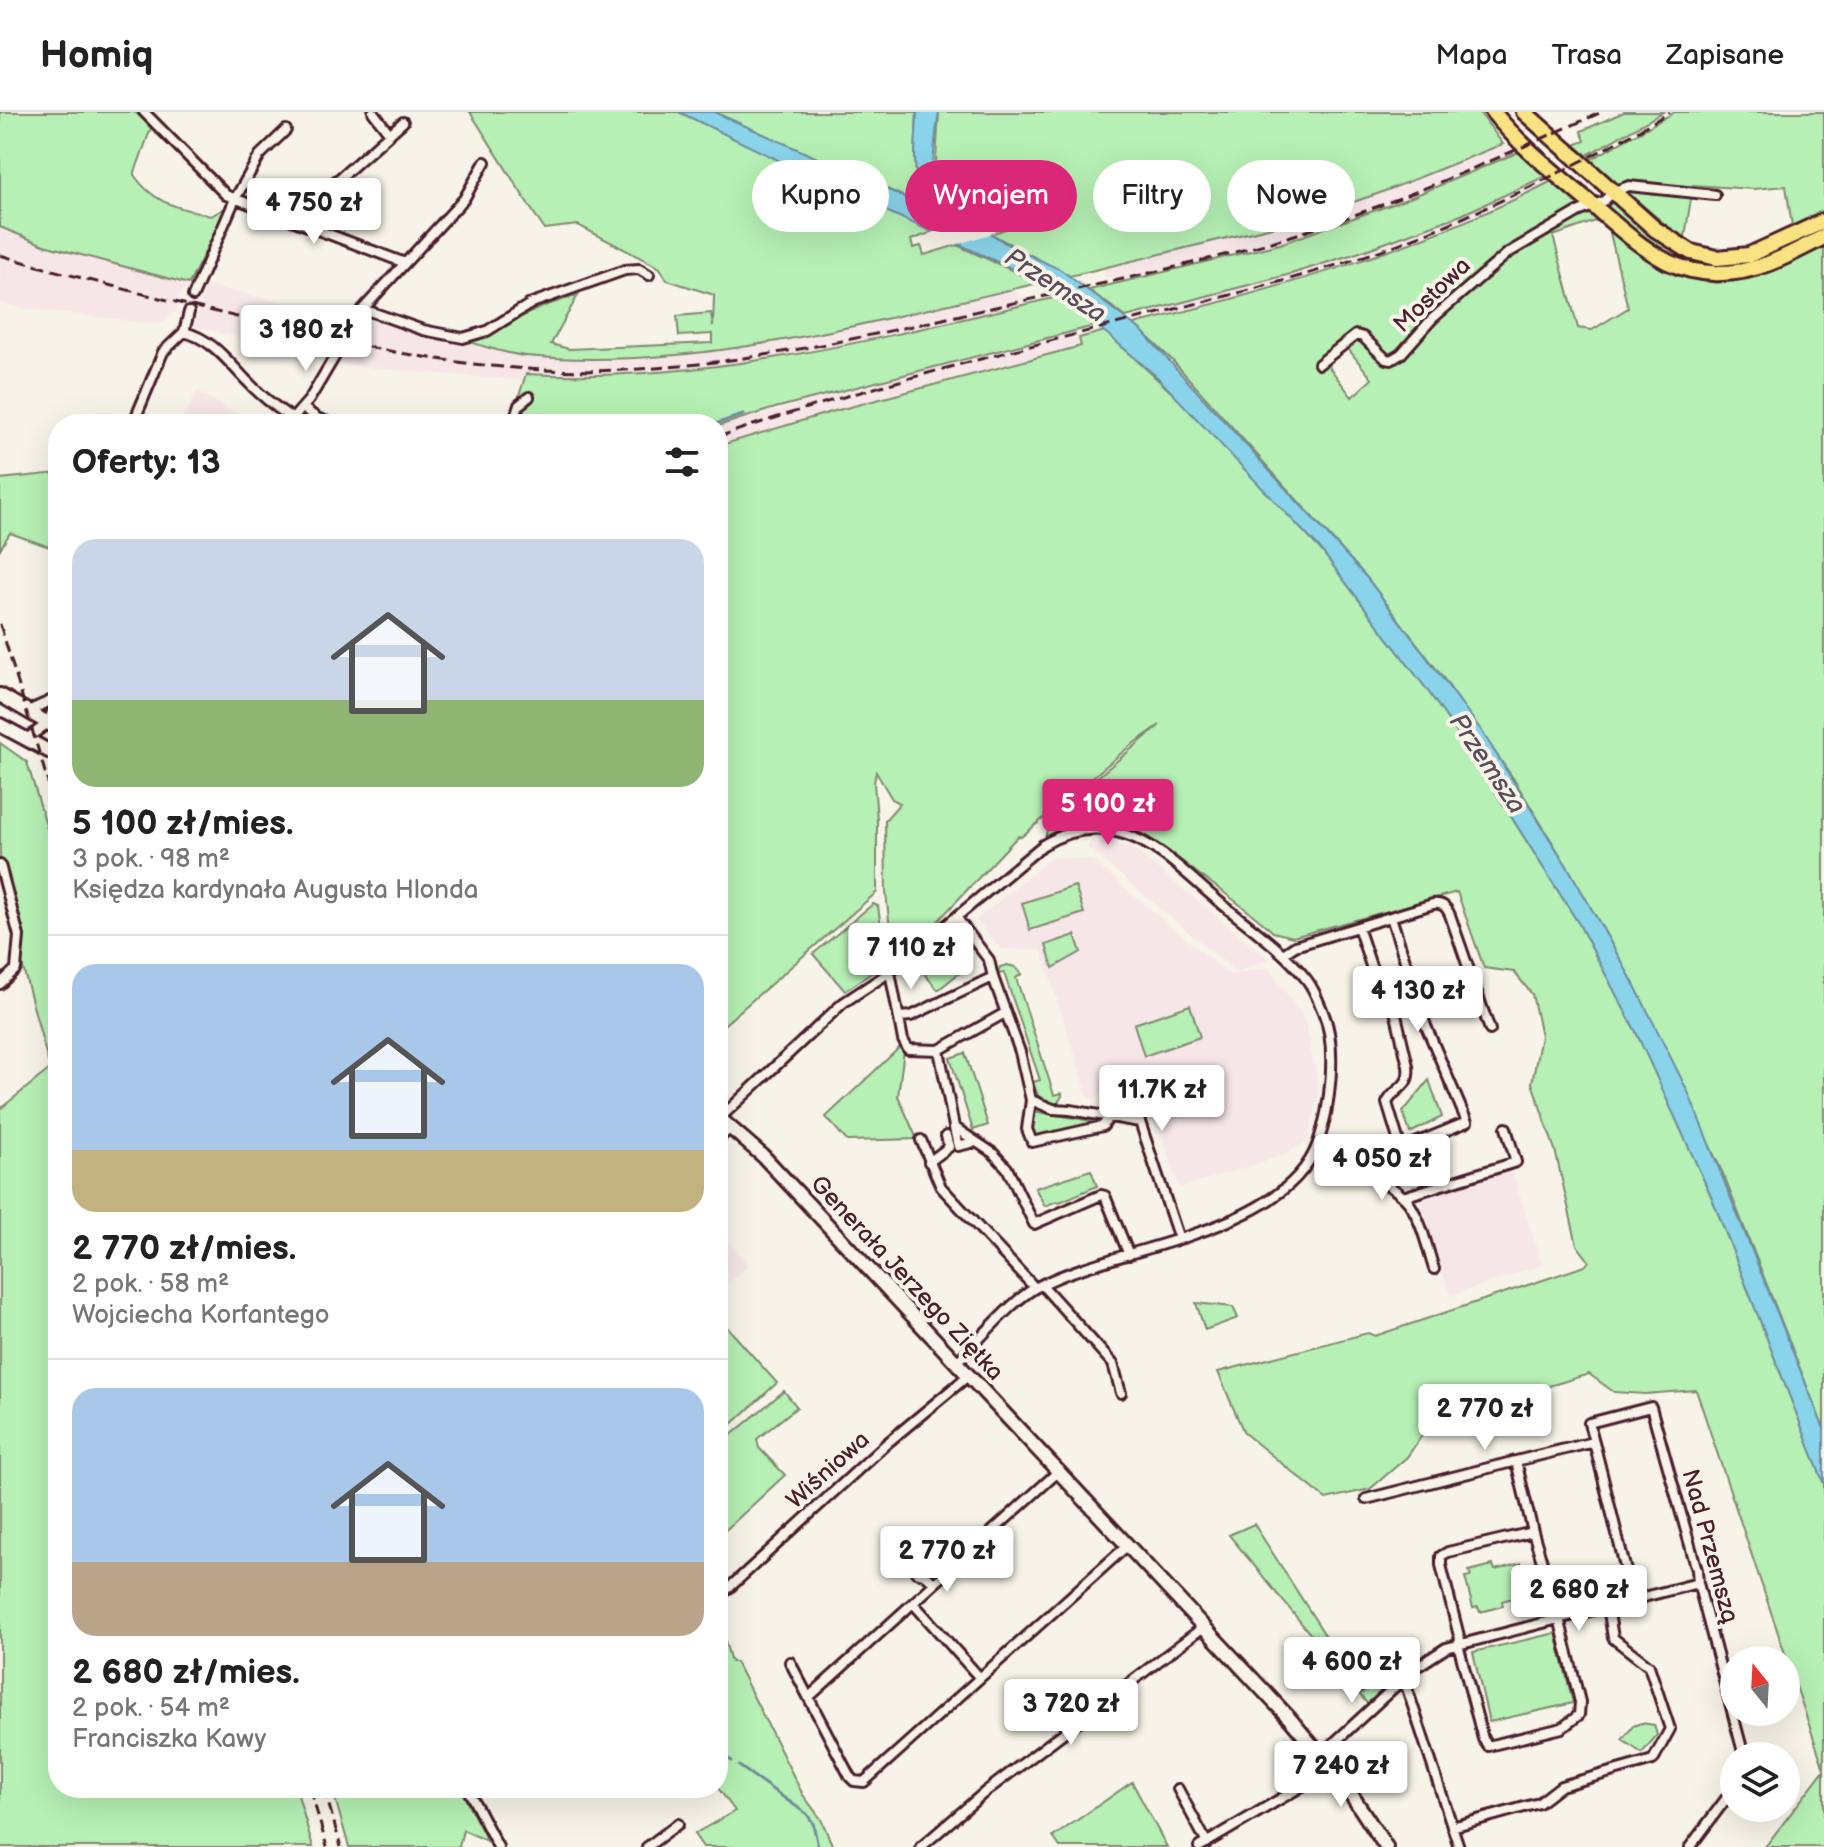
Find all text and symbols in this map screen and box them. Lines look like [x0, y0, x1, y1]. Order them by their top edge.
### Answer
text: Homiq [40, 33, 153, 78]
text: Mapa [1435, 39, 1508, 72]
text: Trasa [1552, 39, 1622, 72]
text: Zapisane [1666, 39, 1784, 72]
chip: Kupno [752, 160, 889, 232]
chip: Wynajem [905, 160, 1077, 232]
chip: Filtry [1093, 160, 1211, 232]
chip: Nowe [1227, 160, 1355, 232]
pin: 4 750 zł [231, 178, 397, 246]
text: 4 750 zł [265, 188, 363, 219]
water label: Przemsza [999, 242, 1111, 330]
street label: Mostowa [1387, 251, 1477, 339]
pin: 3 180 zł [223, 305, 389, 373]
text: 3 180 zł [259, 315, 353, 346]
icon: filters [660, 440, 704, 484]
text: Oferty: 13 [72, 442, 221, 483]
icon: home [316, 591, 460, 735]
water label: Przemsza [1442, 708, 1532, 820]
pin: 5 100 zł [1025, 779, 1191, 847]
text: 5 100 zł [1060, 789, 1156, 820]
text: 5 100 zł/mies. [72, 803, 293, 844]
text: 3 pok. · 98 m² [72, 844, 230, 875]
text: Księdza kardynała Augusta Hlonda [72, 875, 479, 906]
pin: 7 110 zł [828, 923, 994, 991]
text: 7 110 zł [866, 933, 956, 964]
pin: 4 130 zł [1335, 966, 1501, 1034]
text: 4 130 zł [1371, 976, 1465, 1007]
icon: home [316, 1016, 460, 1160]
pin: 11.7K zł [1079, 1065, 1245, 1133]
text: 11.7K zł [1117, 1075, 1207, 1106]
pin: 4 050 zł [1299, 1134, 1465, 1202]
text: 4 050 zł [1332, 1144, 1432, 1175]
street label: Generała Jerzego Ziętka [804, 1170, 1010, 1386]
text: 2 770 zł/mies. [72, 1228, 296, 1269]
text: 2 pok. · 58 m² [72, 1269, 229, 1300]
text: Wojciecha Korfantego [72, 1300, 329, 1331]
pin: 2 770 zł [1402, 1384, 1568, 1452]
text: 2 770 zł [1436, 1394, 1534, 1425]
street label: Wiśniowa [780, 1425, 876, 1515]
icon: home [316, 1440, 460, 1584]
street label: Nad Przemszą [1676, 1466, 1745, 1626]
pin: 2 770 zł [864, 1526, 1030, 1594]
text: 2 770 zł [898, 1536, 996, 1567]
pin: 2 680 zł [1496, 1565, 1662, 1633]
text: 2 680 zł [1529, 1575, 1629, 1606]
pin: 4 600 zł [1269, 1637, 1435, 1705]
north arrow [1720, 1646, 1800, 1726]
map controls [1720, 1646, 1800, 1822]
text: 4 600 zł [1302, 1647, 1402, 1678]
text: 2 680 zł/mies. [72, 1652, 300, 1693]
pin: 3 720 zł [988, 1679, 1154, 1747]
text: 3 720 zł [1022, 1689, 1120, 1720]
text: 2 pok. · 54 m² [72, 1693, 230, 1724]
text: Franciszka Kawy [72, 1724, 266, 1755]
pin: 7 240 zł [1258, 1741, 1424, 1809]
button: layers [1720, 1742, 1800, 1822]
text: 7 240 zł [1292, 1751, 1390, 1782]

